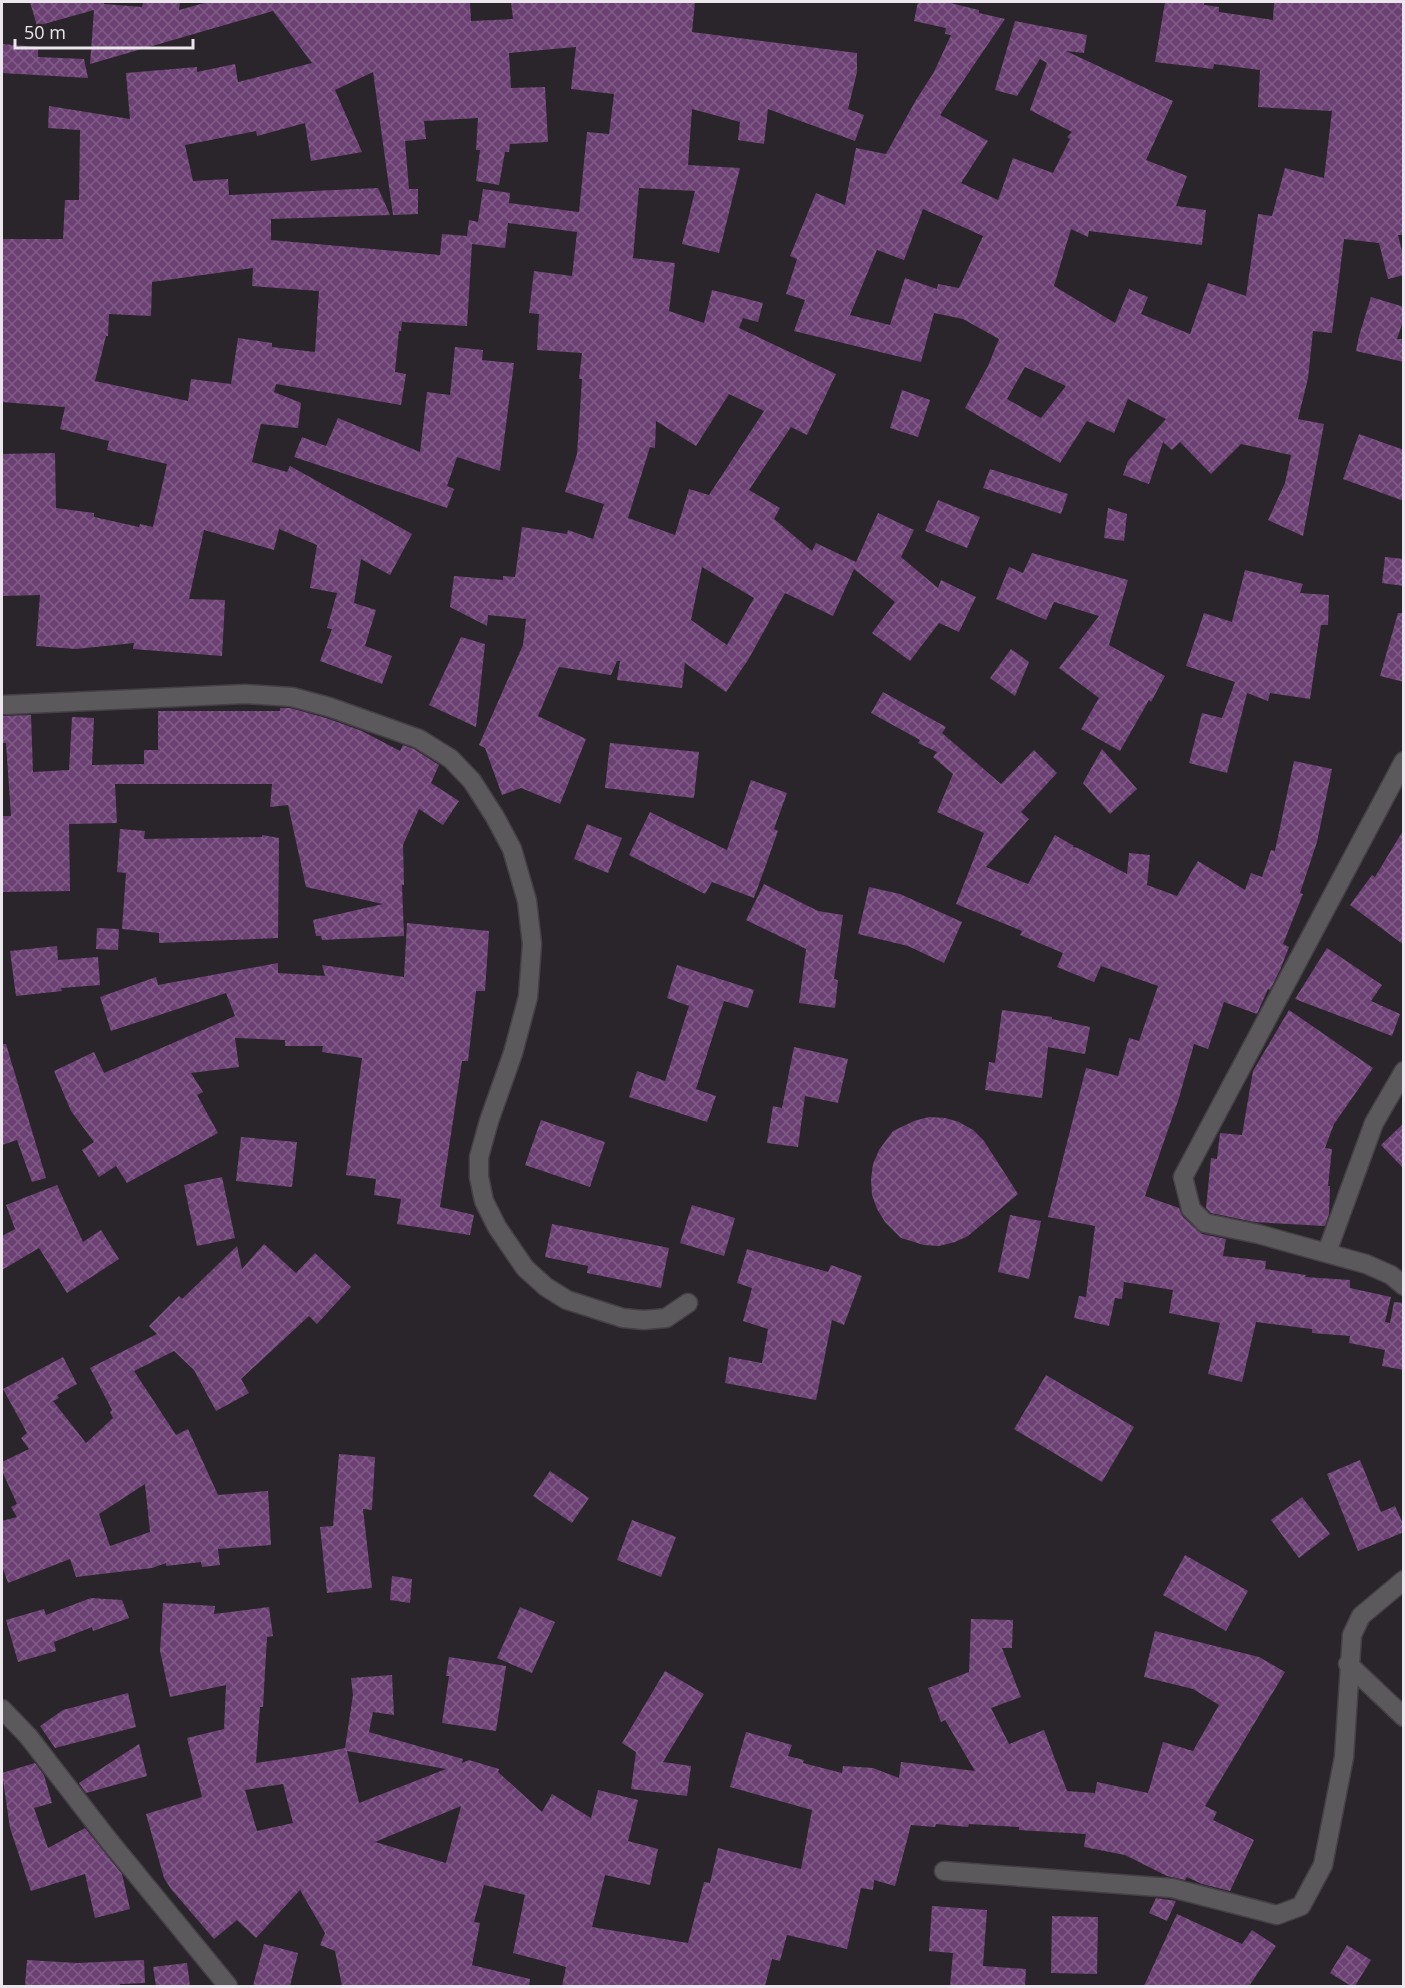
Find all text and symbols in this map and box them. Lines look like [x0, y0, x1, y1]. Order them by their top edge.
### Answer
scale bar [15, 12, 194, 50]
text: 50 m [24, 20, 66, 44]

